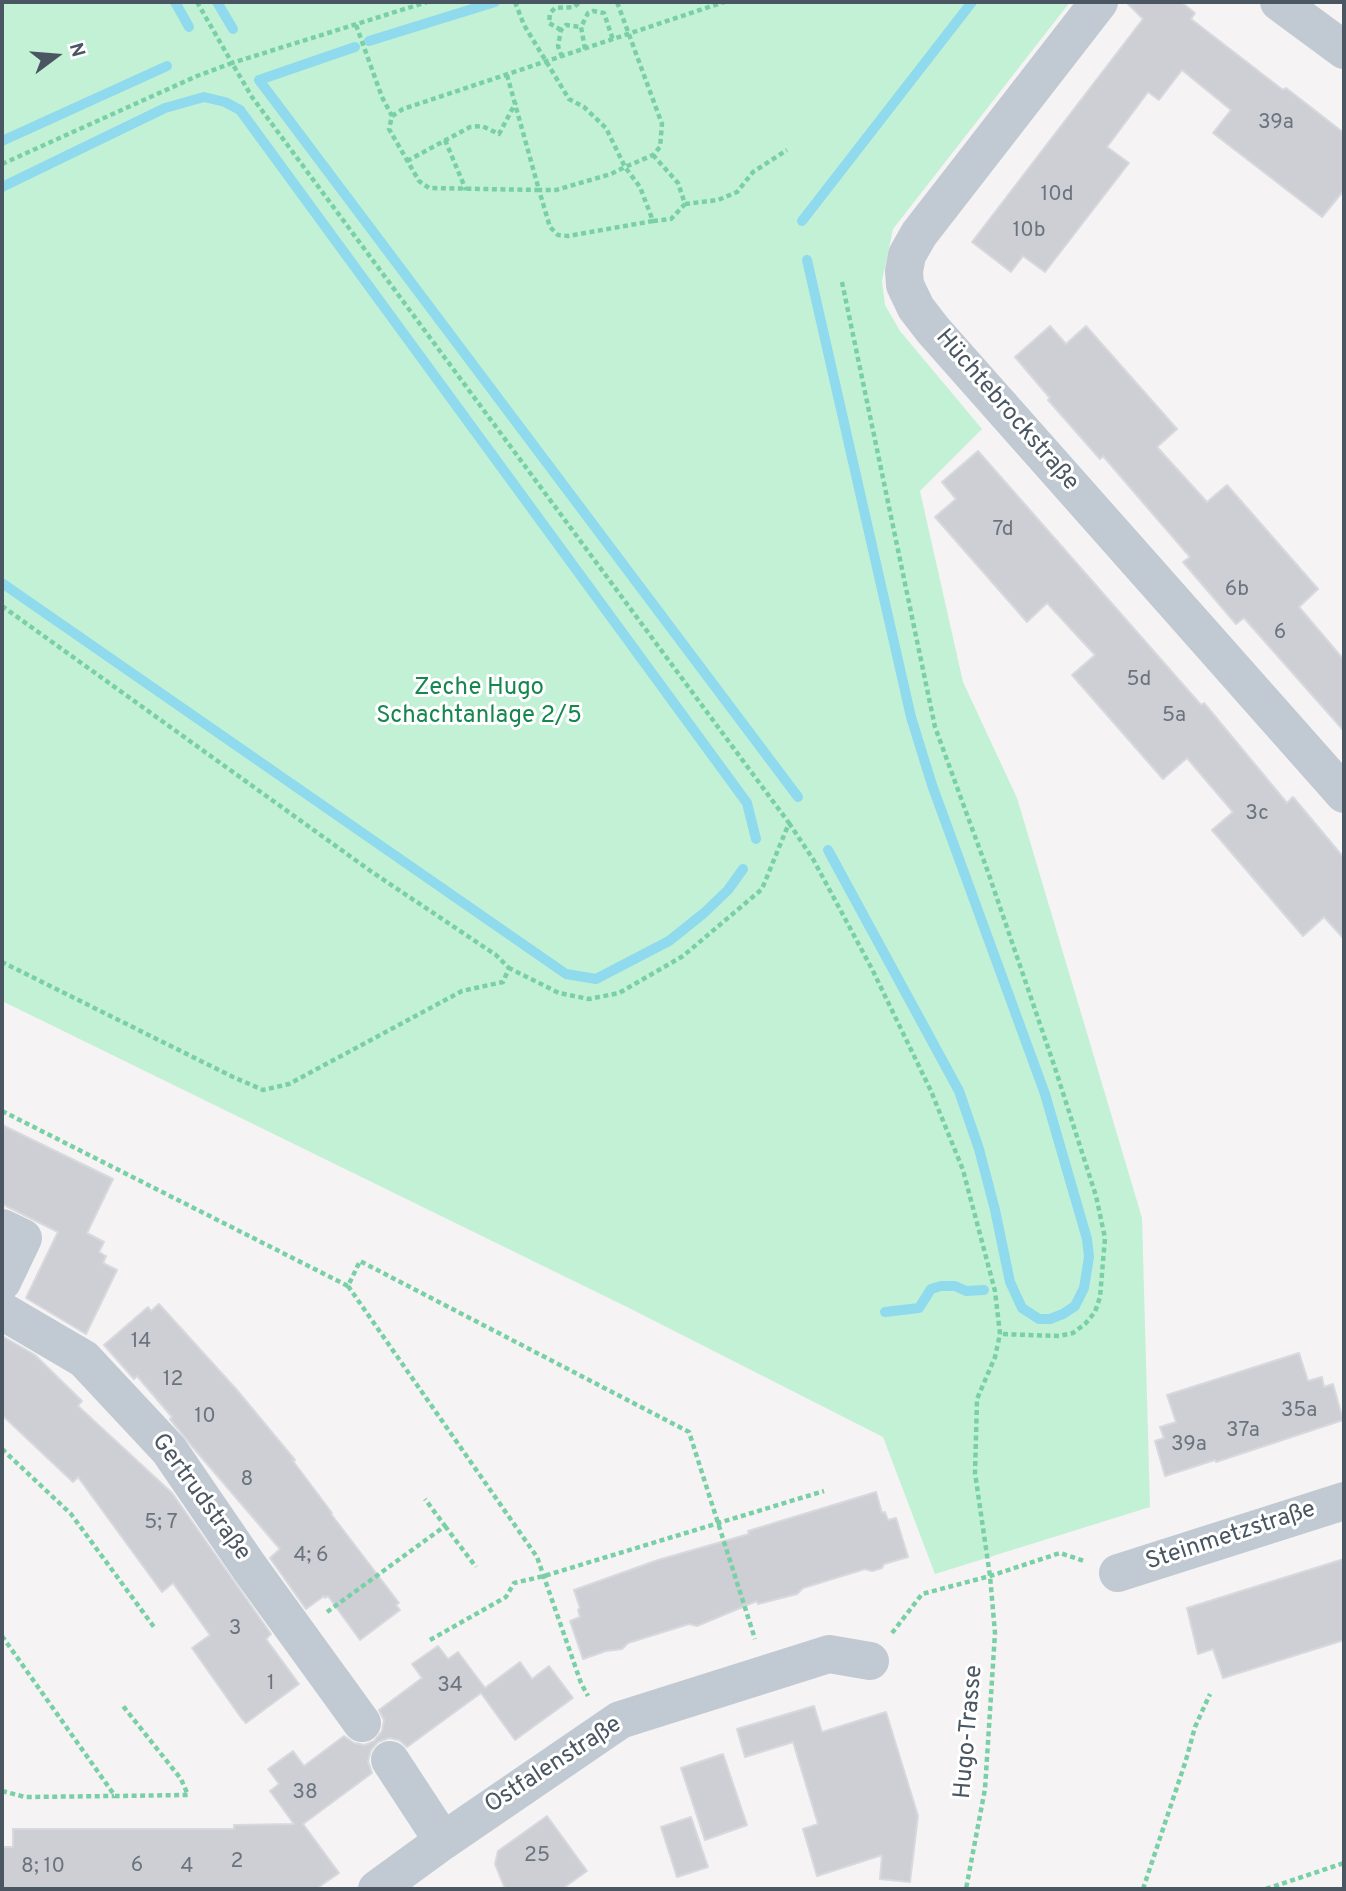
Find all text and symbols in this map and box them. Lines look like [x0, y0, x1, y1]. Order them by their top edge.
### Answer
north arrow [21, 21, 91, 91]
text: N [63, 40, 90, 60]
house number: 39a [1258, 111, 1294, 137]
house number: 10d [1040, 183, 1074, 209]
house number: 10b [1012, 219, 1046, 245]
street label: Hüchtebrockstraße [928, 325, 1084, 497]
house number: 7d [993, 518, 1013, 544]
house number: 6b [1225, 578, 1249, 604]
house number: 6 [1274, 621, 1286, 647]
house number: 5d [1127, 668, 1151, 694]
park label: Zeche Hugo Schachtanlage 2/5 [376, 675, 582, 731]
house number: 5a [1162, 704, 1186, 730]
house number: 3c [1245, 802, 1269, 828]
house number: 14 [131, 1330, 151, 1356]
house number: 12 [163, 1368, 183, 1394]
house number: 35a [1281, 1399, 1317, 1425]
house number: 10 [194, 1405, 216, 1431]
house number: 37a [1226, 1419, 1260, 1445]
street label: Gertrudstraße [144, 1429, 256, 1567]
house number: 39a [1171, 1433, 1207, 1459]
house number: 8 [241, 1468, 253, 1494]
street label: Steinmetzstraße [1143, 1496, 1319, 1578]
house number: 5; 7 [144, 1511, 178, 1537]
house number: 4; 6 [293, 1544, 329, 1570]
house number: 3 [229, 1617, 241, 1643]
street label: Hugo-Trasse [950, 1664, 990, 1800]
house number: 1 [267, 1672, 275, 1698]
house number: 34 [437, 1674, 463, 1700]
street label: Ostfalenstraße [480, 1711, 628, 1821]
house number: 38 [292, 1781, 318, 1807]
house number: 25 [524, 1844, 550, 1870]
house number: 2 [231, 1850, 243, 1876]
house number: 6 [131, 1854, 143, 1880]
house number: 8; 10 [21, 1855, 65, 1881]
house number: 4 [180, 1855, 194, 1881]

